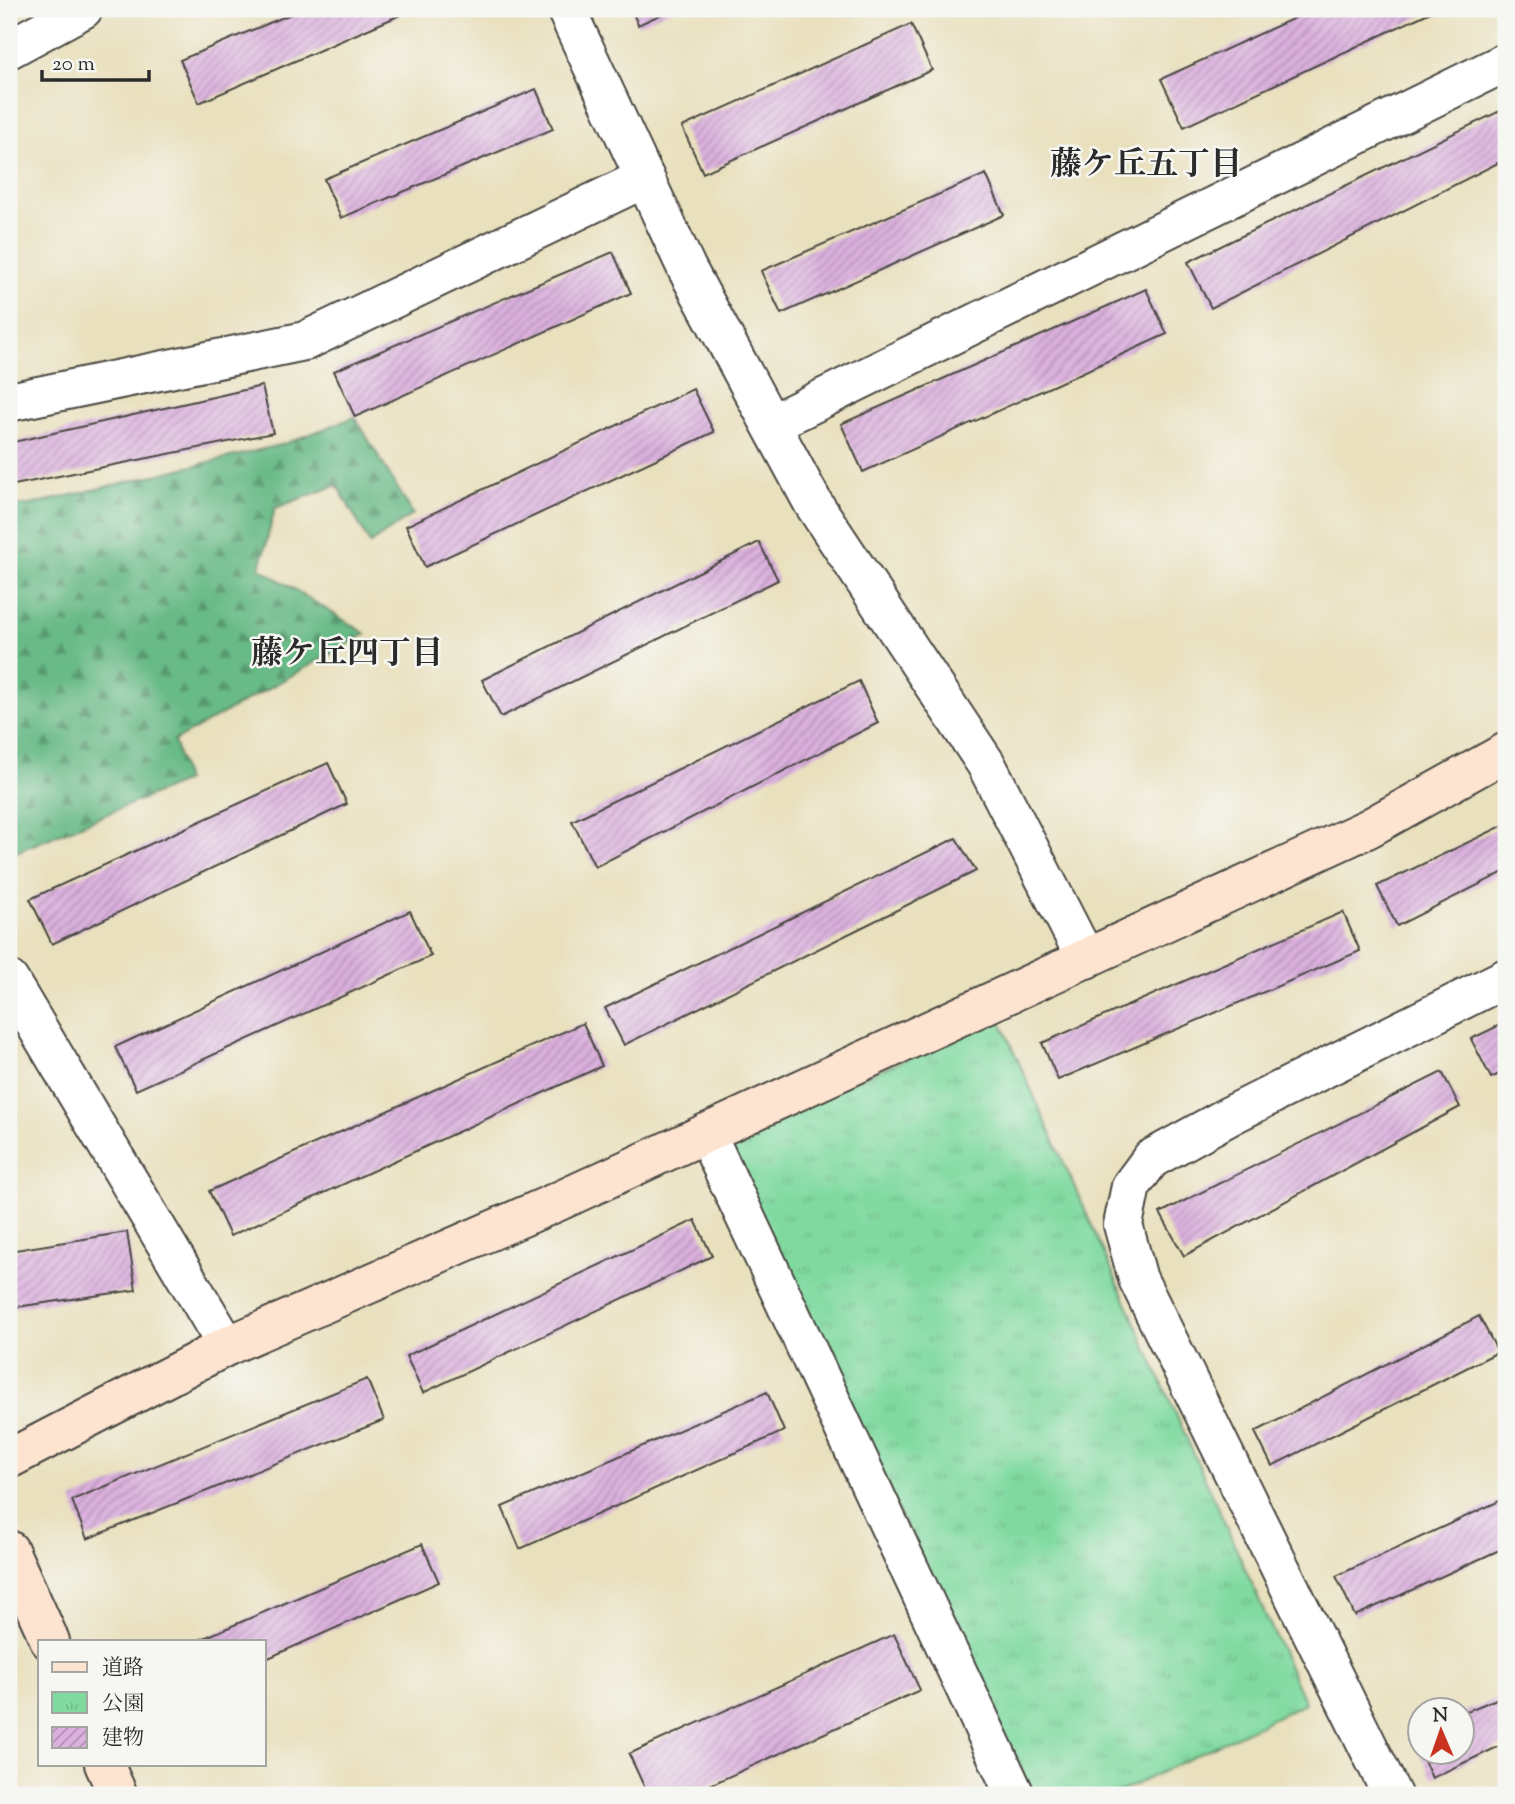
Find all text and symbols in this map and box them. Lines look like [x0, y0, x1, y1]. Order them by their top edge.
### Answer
scale bar [42, 38, 149, 82]
text: 20 m [52, 50, 95, 80]
district label: 藤ケ丘五丁目 [1050, 143, 1242, 189]
district label: 藤ケ丘四丁目 [251, 632, 443, 678]
legend [38, 1640, 266, 1766]
text: 道路 [102, 1654, 144, 1684]
text: 公園 [102, 1690, 144, 1720]
north arrow [1406, 1696, 1476, 1766]
text: N [1432, 1703, 1449, 1730]
text: 建物 [102, 1724, 144, 1754]

